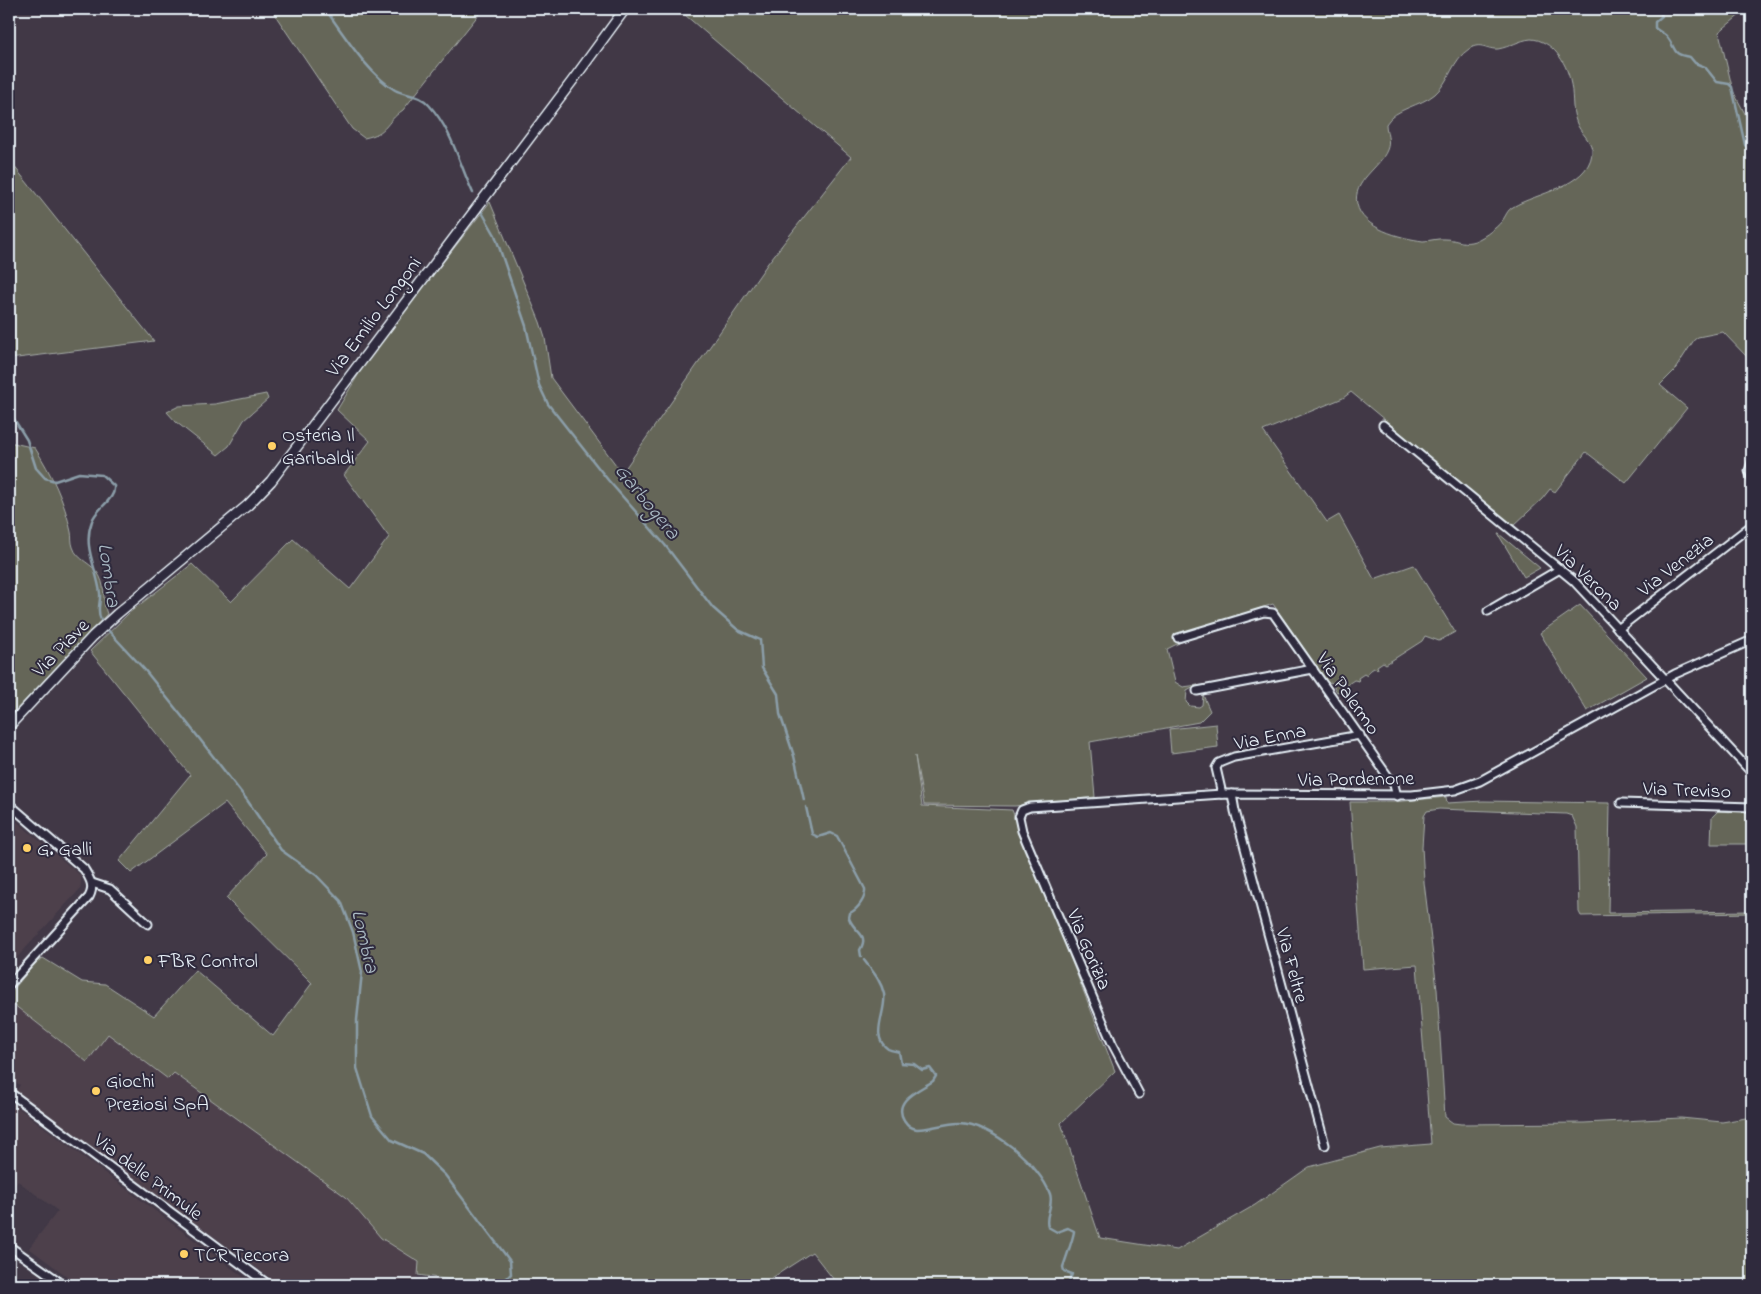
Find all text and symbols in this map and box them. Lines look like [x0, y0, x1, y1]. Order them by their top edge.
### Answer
street label: Via Emilio Longoni [320, 251, 431, 385]
place label: Osteria Il Garibaldi [282, 422, 355, 474]
marker: Osteria Il Garibaldi [266, 440, 278, 452]
water label: Garbogera [606, 458, 687, 548]
street label: Via Venezia [1631, 527, 1721, 606]
street label: Via Verona [1546, 538, 1628, 619]
water label: Lombra [89, 542, 127, 610]
street label: Via Piave [26, 613, 97, 685]
street label: Via Palermo [1307, 646, 1386, 742]
street label: Via Enna [1231, 717, 1309, 760]
street label: Via Pordenone [1297, 765, 1414, 796]
street label: Via Treviso [1641, 775, 1732, 808]
place label: G. Galli [37, 836, 92, 865]
marker: G. Galli [21, 842, 33, 854]
street label: Via Gorizia [1057, 904, 1118, 995]
water label: Lombra [342, 907, 386, 977]
street label: Via Feltre [1266, 924, 1315, 1007]
place label: FBR Control [157, 948, 258, 977]
marker: FBR Control [142, 954, 154, 966]
place label: Giochi Preziosi SpA [106, 1068, 209, 1120]
marker: Giochi Preziosi SpA [90, 1085, 102, 1097]
street label: Via delle Primule [86, 1127, 208, 1229]
place label: TCR Tecora [194, 1242, 289, 1271]
marker: TCR Tecora [178, 1248, 190, 1260]

